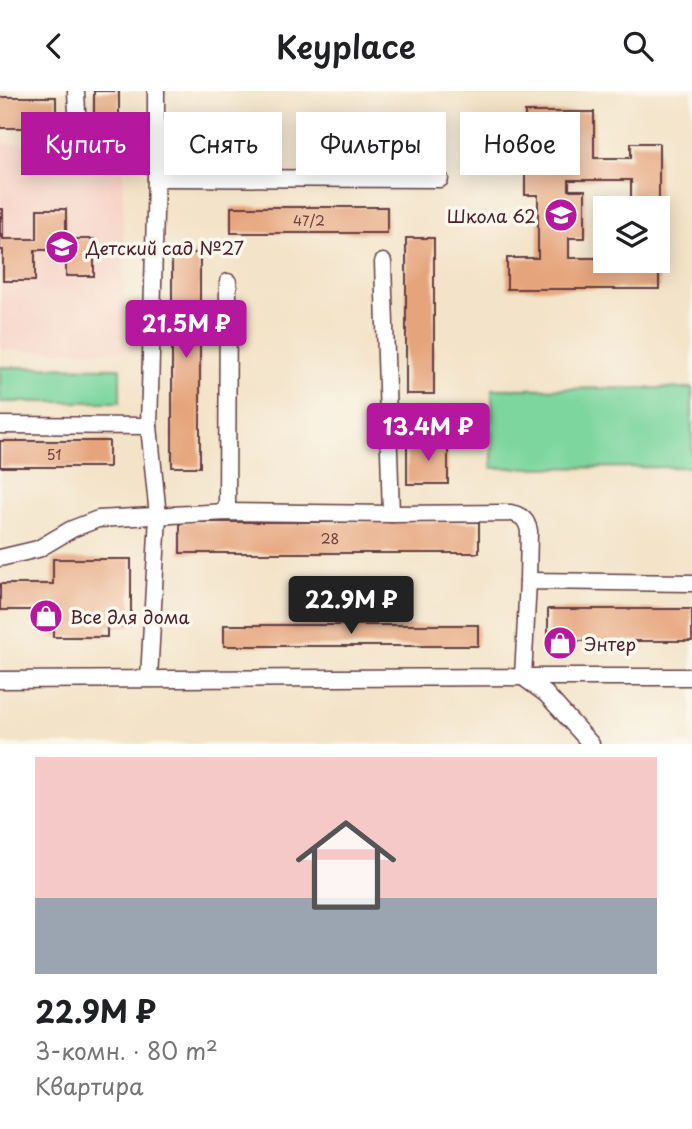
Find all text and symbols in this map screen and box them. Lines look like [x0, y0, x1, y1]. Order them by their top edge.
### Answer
text: Keyplace [276, 22, 416, 70]
icon: back [35, 27, 73, 65]
icon: search [619, 27, 657, 65]
chip: Купить [21, 112, 150, 175]
chip: Снять [164, 112, 282, 175]
chip: Фильтры [296, 112, 446, 175]
chip: Новое [460, 112, 580, 175]
school or university icon: Школа 62 [542, 196, 580, 234]
map controls [593, 196, 670, 273]
button: layers [593, 196, 670, 273]
place label: Школа 62 [447, 202, 536, 229]
house number: 47/2 [293, 210, 325, 231]
school or university icon: Детский сад №27 [43, 228, 81, 266]
place label: Детский сад №27 [85, 234, 244, 261]
pin: 21.5M ₽ [121, 301, 251, 360]
text: 21.5M ₽ [141, 305, 231, 340]
pin: 13.4M ₽ [363, 403, 493, 463]
text: 13.4M ₽ [383, 408, 473, 443]
house number: 51 [47, 444, 61, 465]
house number: 28 [321, 528, 339, 549]
pin: 22.9M ₽ [286, 577, 416, 636]
text: 22.9M ₽ [305, 581, 397, 616]
shop icon: Все для дома [27, 597, 65, 635]
place label: Все для дома [70, 603, 189, 630]
shop icon: Энтер [541, 624, 579, 662]
place label: Энтер [584, 630, 636, 657]
icon: home [283, 802, 409, 928]
text: 22.9M ₽ [35, 988, 156, 1033]
text: 3-комн. · 80 m² [35, 1033, 218, 1068]
text: Квартира [35, 1068, 143, 1103]

